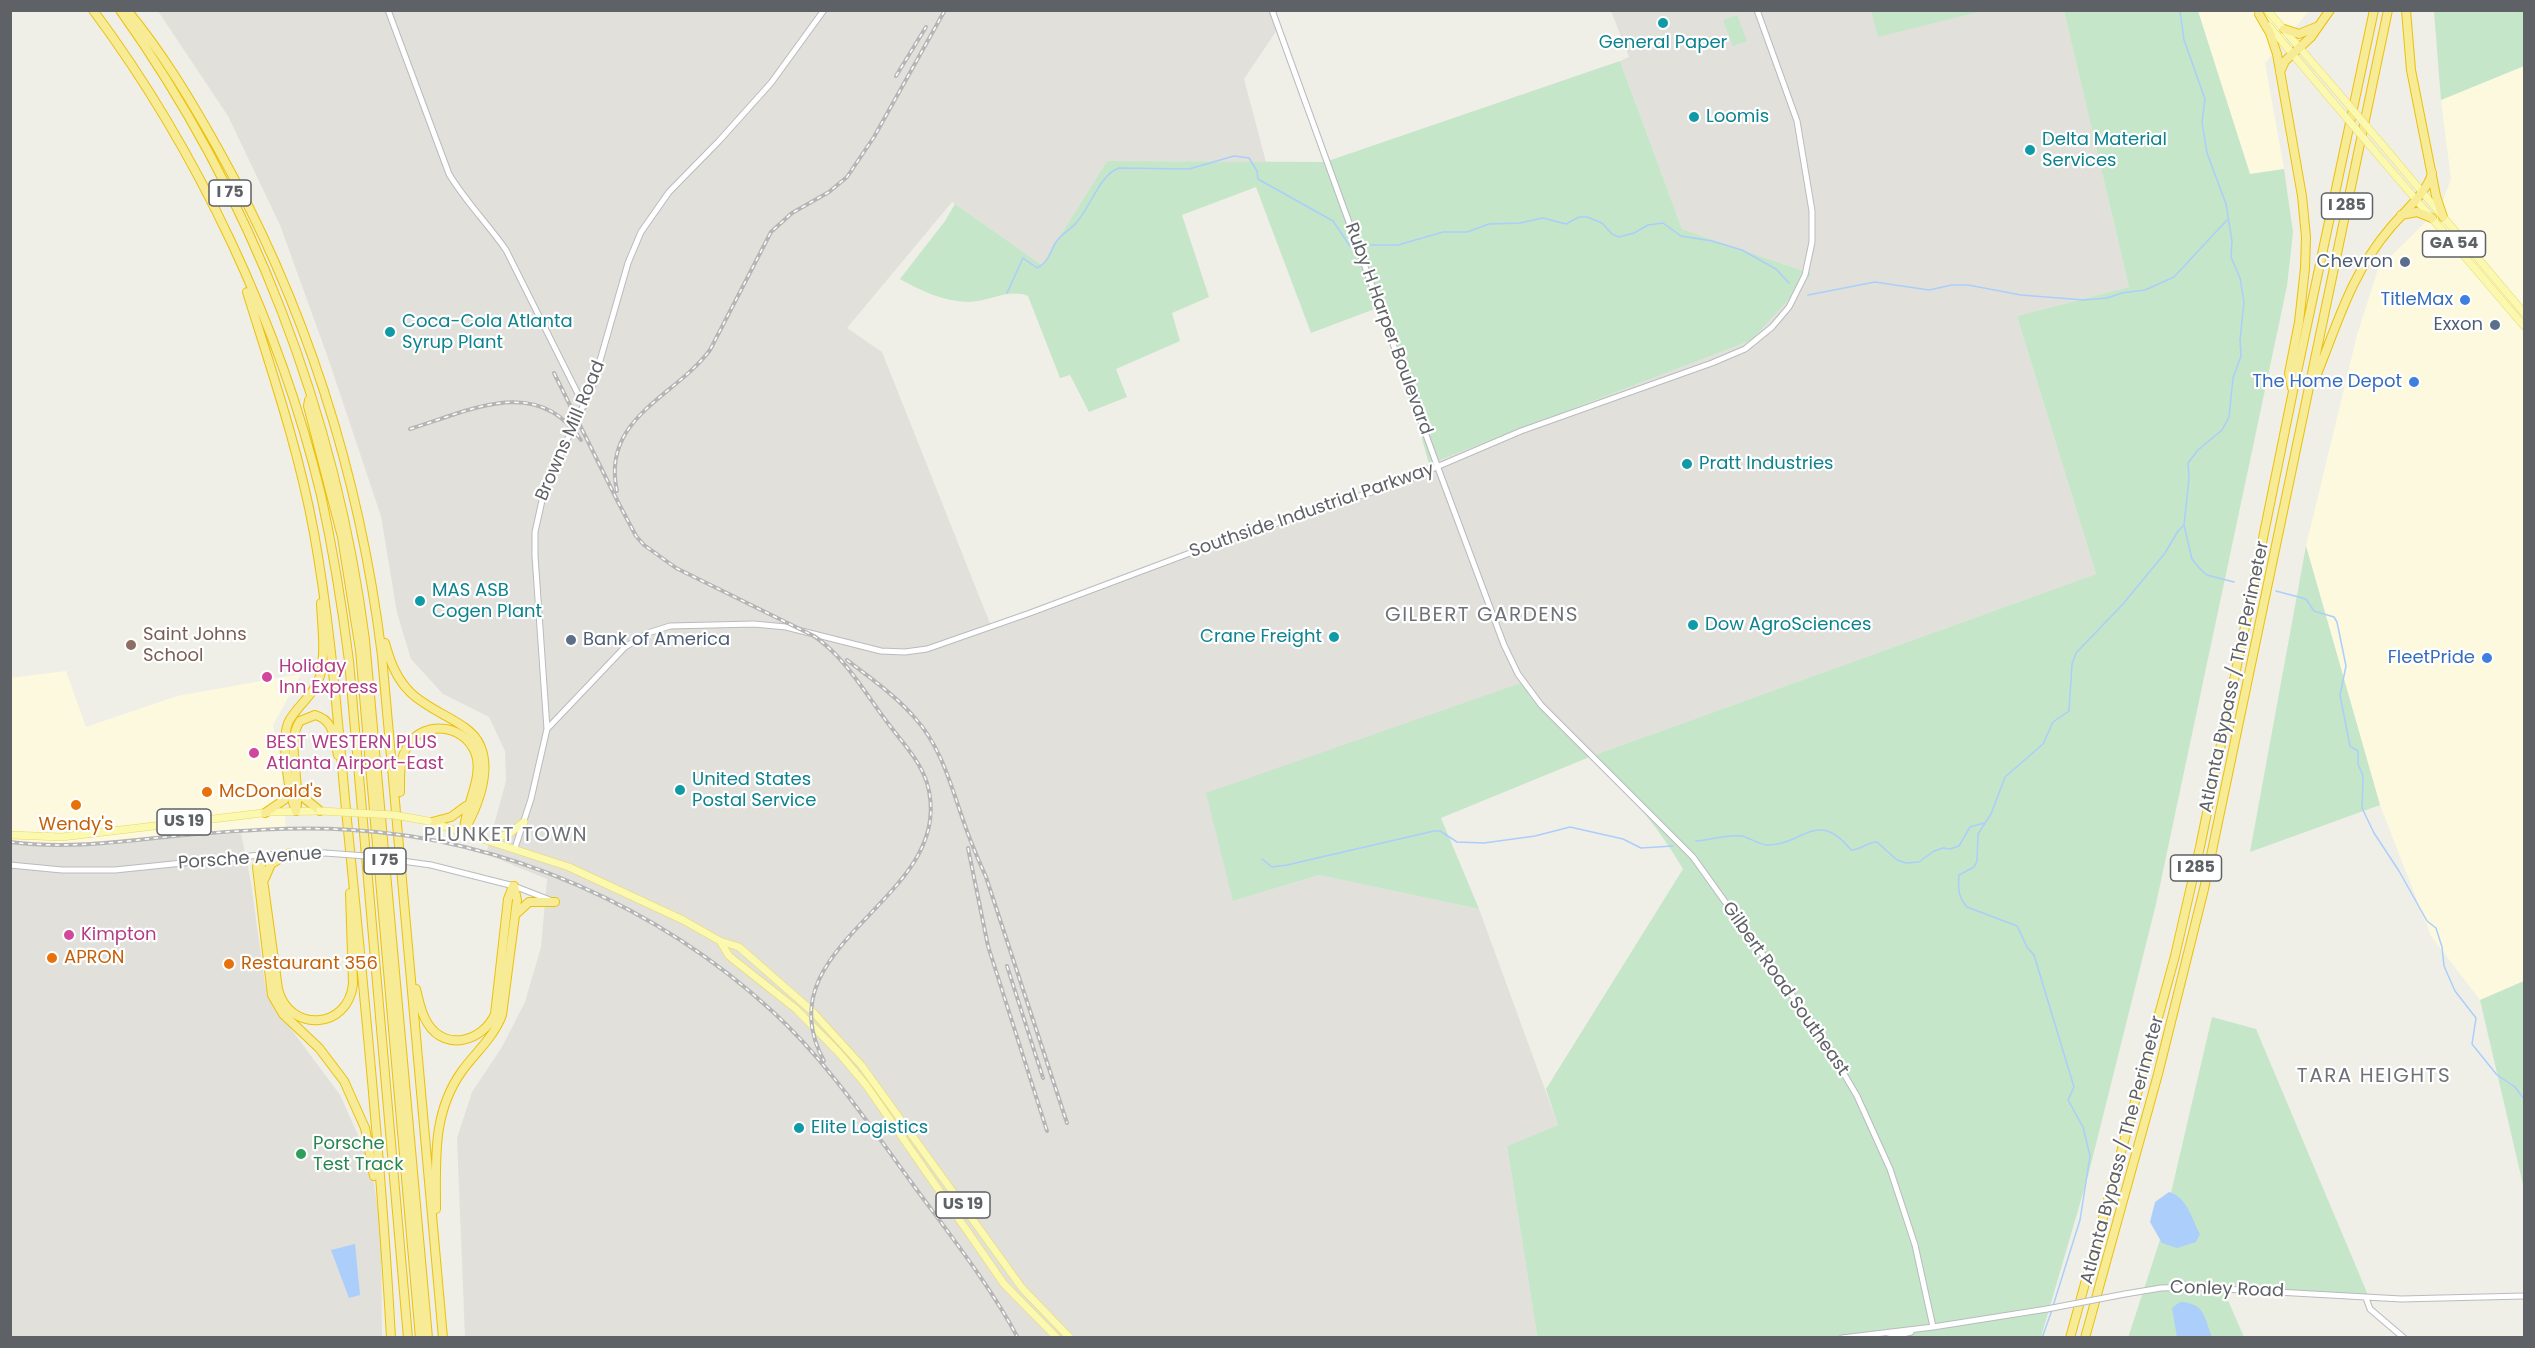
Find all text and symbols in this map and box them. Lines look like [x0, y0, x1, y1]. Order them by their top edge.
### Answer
marker: General Paper [1656, 16, 1670, 30]
place label: General Paper [1599, 32, 1727, 54]
place label: Loomis [1706, 106, 1769, 128]
marker: Loomis [1687, 110, 1701, 124]
place label: Delta Material Services [2042, 129, 2167, 172]
marker: Delta Material Services [2023, 143, 2037, 157]
road number: I 75 [209, 180, 251, 206]
road number: I 285 [2322, 193, 2372, 219]
street label: Ruby H Harper Boulevard [1340, 220, 1436, 438]
road number: GA 54 [2422, 231, 2486, 257]
place label: Chevron [2317, 251, 2393, 273]
marker: Chevron [2398, 255, 2412, 269]
place label: TitleMax [2380, 289, 2453, 311]
marker: TitleMax [2458, 293, 2472, 307]
place label: Coca-Cola Atlanta Syrup Plant [402, 311, 573, 354]
place label: Exxon [2433, 314, 2483, 336]
marker: Exxon [2488, 318, 2502, 332]
marker: Coca-Cola Atlanta Syrup Plant [383, 325, 397, 339]
street label: Browns Mill Road [532, 358, 610, 504]
place label: The Home Depot [2252, 371, 2402, 393]
marker: The Home Depot [2407, 375, 2421, 389]
place label: Pratt Industries [1699, 453, 1833, 475]
marker: Pratt Industries [1680, 457, 1694, 471]
street label: Southside Industrial Parkway [1187, 459, 1437, 563]
street label: Atlanta Bypass / The Perimeter [2196, 539, 2274, 815]
place label: MAS ASB Cogen Plant [432, 580, 542, 622]
marker: MAS ASB Cogen Plant [413, 594, 427, 608]
district label: GILBERT GARDENS [1385, 604, 1579, 628]
place label: Dow AgroSciences [1705, 614, 1871, 636]
marker: Dow AgroSciences [1686, 618, 1700, 632]
place label: Saint Johns School [143, 624, 247, 666]
place label: Crane Freight [1200, 626, 1322, 648]
place label: Bank of America [583, 629, 730, 651]
marker: Crane Freight [1327, 630, 1341, 644]
marker: Bank of America [564, 633, 578, 647]
marker: Saint Johns School [124, 638, 138, 652]
place label: FleetPride [2388, 647, 2475, 669]
marker: FleetPride [2480, 651, 2494, 665]
place label: Holiday Inn Express [279, 656, 378, 698]
marker: Holiday Inn Express [260, 670, 274, 684]
place label: BEST WESTERN PLUS Atlanta Airport-East [266, 732, 444, 774]
marker: BEST WESTERN PLUS Atlanta Airport-East [247, 746, 261, 760]
place label: United States Postal Service [692, 769, 816, 812]
place label: McDonald's [219, 781, 322, 803]
marker: United States Postal Service [673, 783, 687, 797]
marker: McDonald's [200, 785, 214, 799]
marker: Wendy's [69, 798, 83, 812]
road number: US 19 [157, 809, 211, 835]
place label: Wendy's [39, 814, 113, 836]
district label: PLUNKET TOWN [424, 824, 588, 848]
street label: Porsche Avenue [177, 843, 323, 875]
road number: I 75 [364, 848, 406, 874]
road number: I 285 [2170, 855, 2222, 881]
street label: Gilbert Road Southeast [1717, 898, 1853, 1080]
place label: Kimpton [81, 924, 157, 946]
marker: Kimpton [62, 928, 76, 942]
place label: APRON [64, 947, 124, 969]
marker: APRON [45, 951, 59, 965]
place label: Restaurant 356 [241, 953, 378, 975]
marker: Restaurant 356 [222, 957, 236, 971]
street label: Atlanta Bypass / The Perimeter [2077, 1013, 2169, 1287]
district label: TARA HEIGHTS [2297, 1065, 2451, 1089]
place label: Elite Logistics [811, 1117, 928, 1139]
marker: Elite Logistics [792, 1121, 806, 1135]
place label: Porsche Test Track [313, 1133, 403, 1176]
marker: Porsche Test Track [294, 1147, 308, 1161]
road number: US 19 [936, 1192, 990, 1218]
street label: Conley Road [2170, 1277, 2284, 1303]

